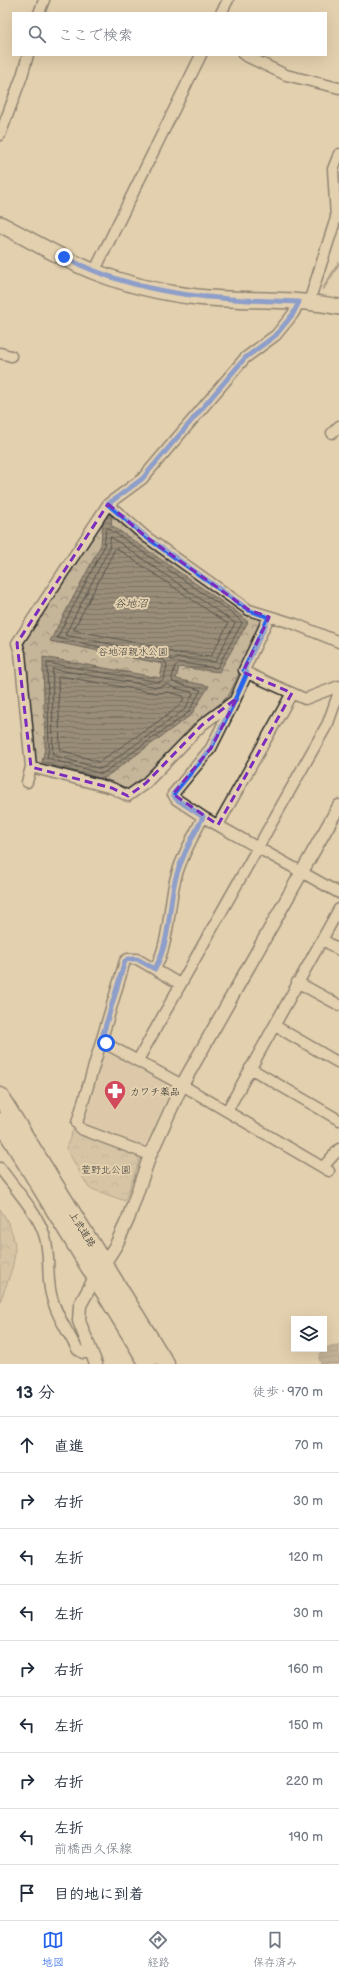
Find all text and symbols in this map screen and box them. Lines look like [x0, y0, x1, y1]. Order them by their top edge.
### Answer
search box [12, 12, 327, 56]
icon: search [26, 23, 48, 45]
text: ここで検索 [58, 26, 133, 45]
route end [55, 248, 73, 266]
water label: 谷地沼 [115, 597, 148, 610]
park label: 谷地沼親水公園 [98, 646, 168, 658]
route start [97, 1034, 115, 1052]
pharmacy icon: カワチ薬品 [102, 1078, 128, 1111]
place label: カワチ薬品 [130, 1086, 180, 1098]
park label: 萱野北公園 [81, 1164, 131, 1176]
street label: 上武道路 [66, 1209, 98, 1250]
map controls [291, 1316, 327, 1352]
button: layers [291, 1316, 327, 1352]
text: 13 分 [16, 1383, 55, 1403]
text: 徒歩 · 970 m [253, 1384, 323, 1400]
icon: ahead [16, 1434, 38, 1456]
text: 直進 [54, 1437, 84, 1456]
text: 70 m [295, 1437, 323, 1453]
icon: right [16, 1490, 38, 1512]
text: 右折 [54, 1493, 84, 1512]
text: 30 m [293, 1493, 323, 1509]
icon: left [16, 1546, 38, 1568]
text: 左折 [54, 1549, 84, 1568]
text: 120 m [288, 1549, 323, 1565]
icon: left [16, 1602, 38, 1624]
text: 左折 [54, 1605, 84, 1624]
text: 30 m [293, 1605, 323, 1621]
icon: right [16, 1658, 38, 1680]
text: 右折 [54, 1661, 84, 1680]
text: 160 m [288, 1661, 323, 1677]
icon: left [16, 1714, 38, 1736]
text: 左折 [54, 1717, 84, 1736]
text: 150 m [289, 1717, 323, 1733]
icon: right [16, 1770, 38, 1792]
text: 右折 [54, 1773, 84, 1792]
text: 220 m [286, 1773, 323, 1789]
text: 左折 [54, 1819, 84, 1838]
icon: left [16, 1826, 38, 1848]
text: 190 m [289, 1829, 323, 1845]
text: 前橋西久保線 [54, 1841, 132, 1857]
icon: arrive [16, 1882, 38, 1904]
text: 目的地に到着 [54, 1885, 144, 1904]
tab: 地図 [42, 1929, 64, 1969]
tab: 経路 [147, 1929, 169, 1969]
tab: 保存済み [253, 1929, 297, 1969]

